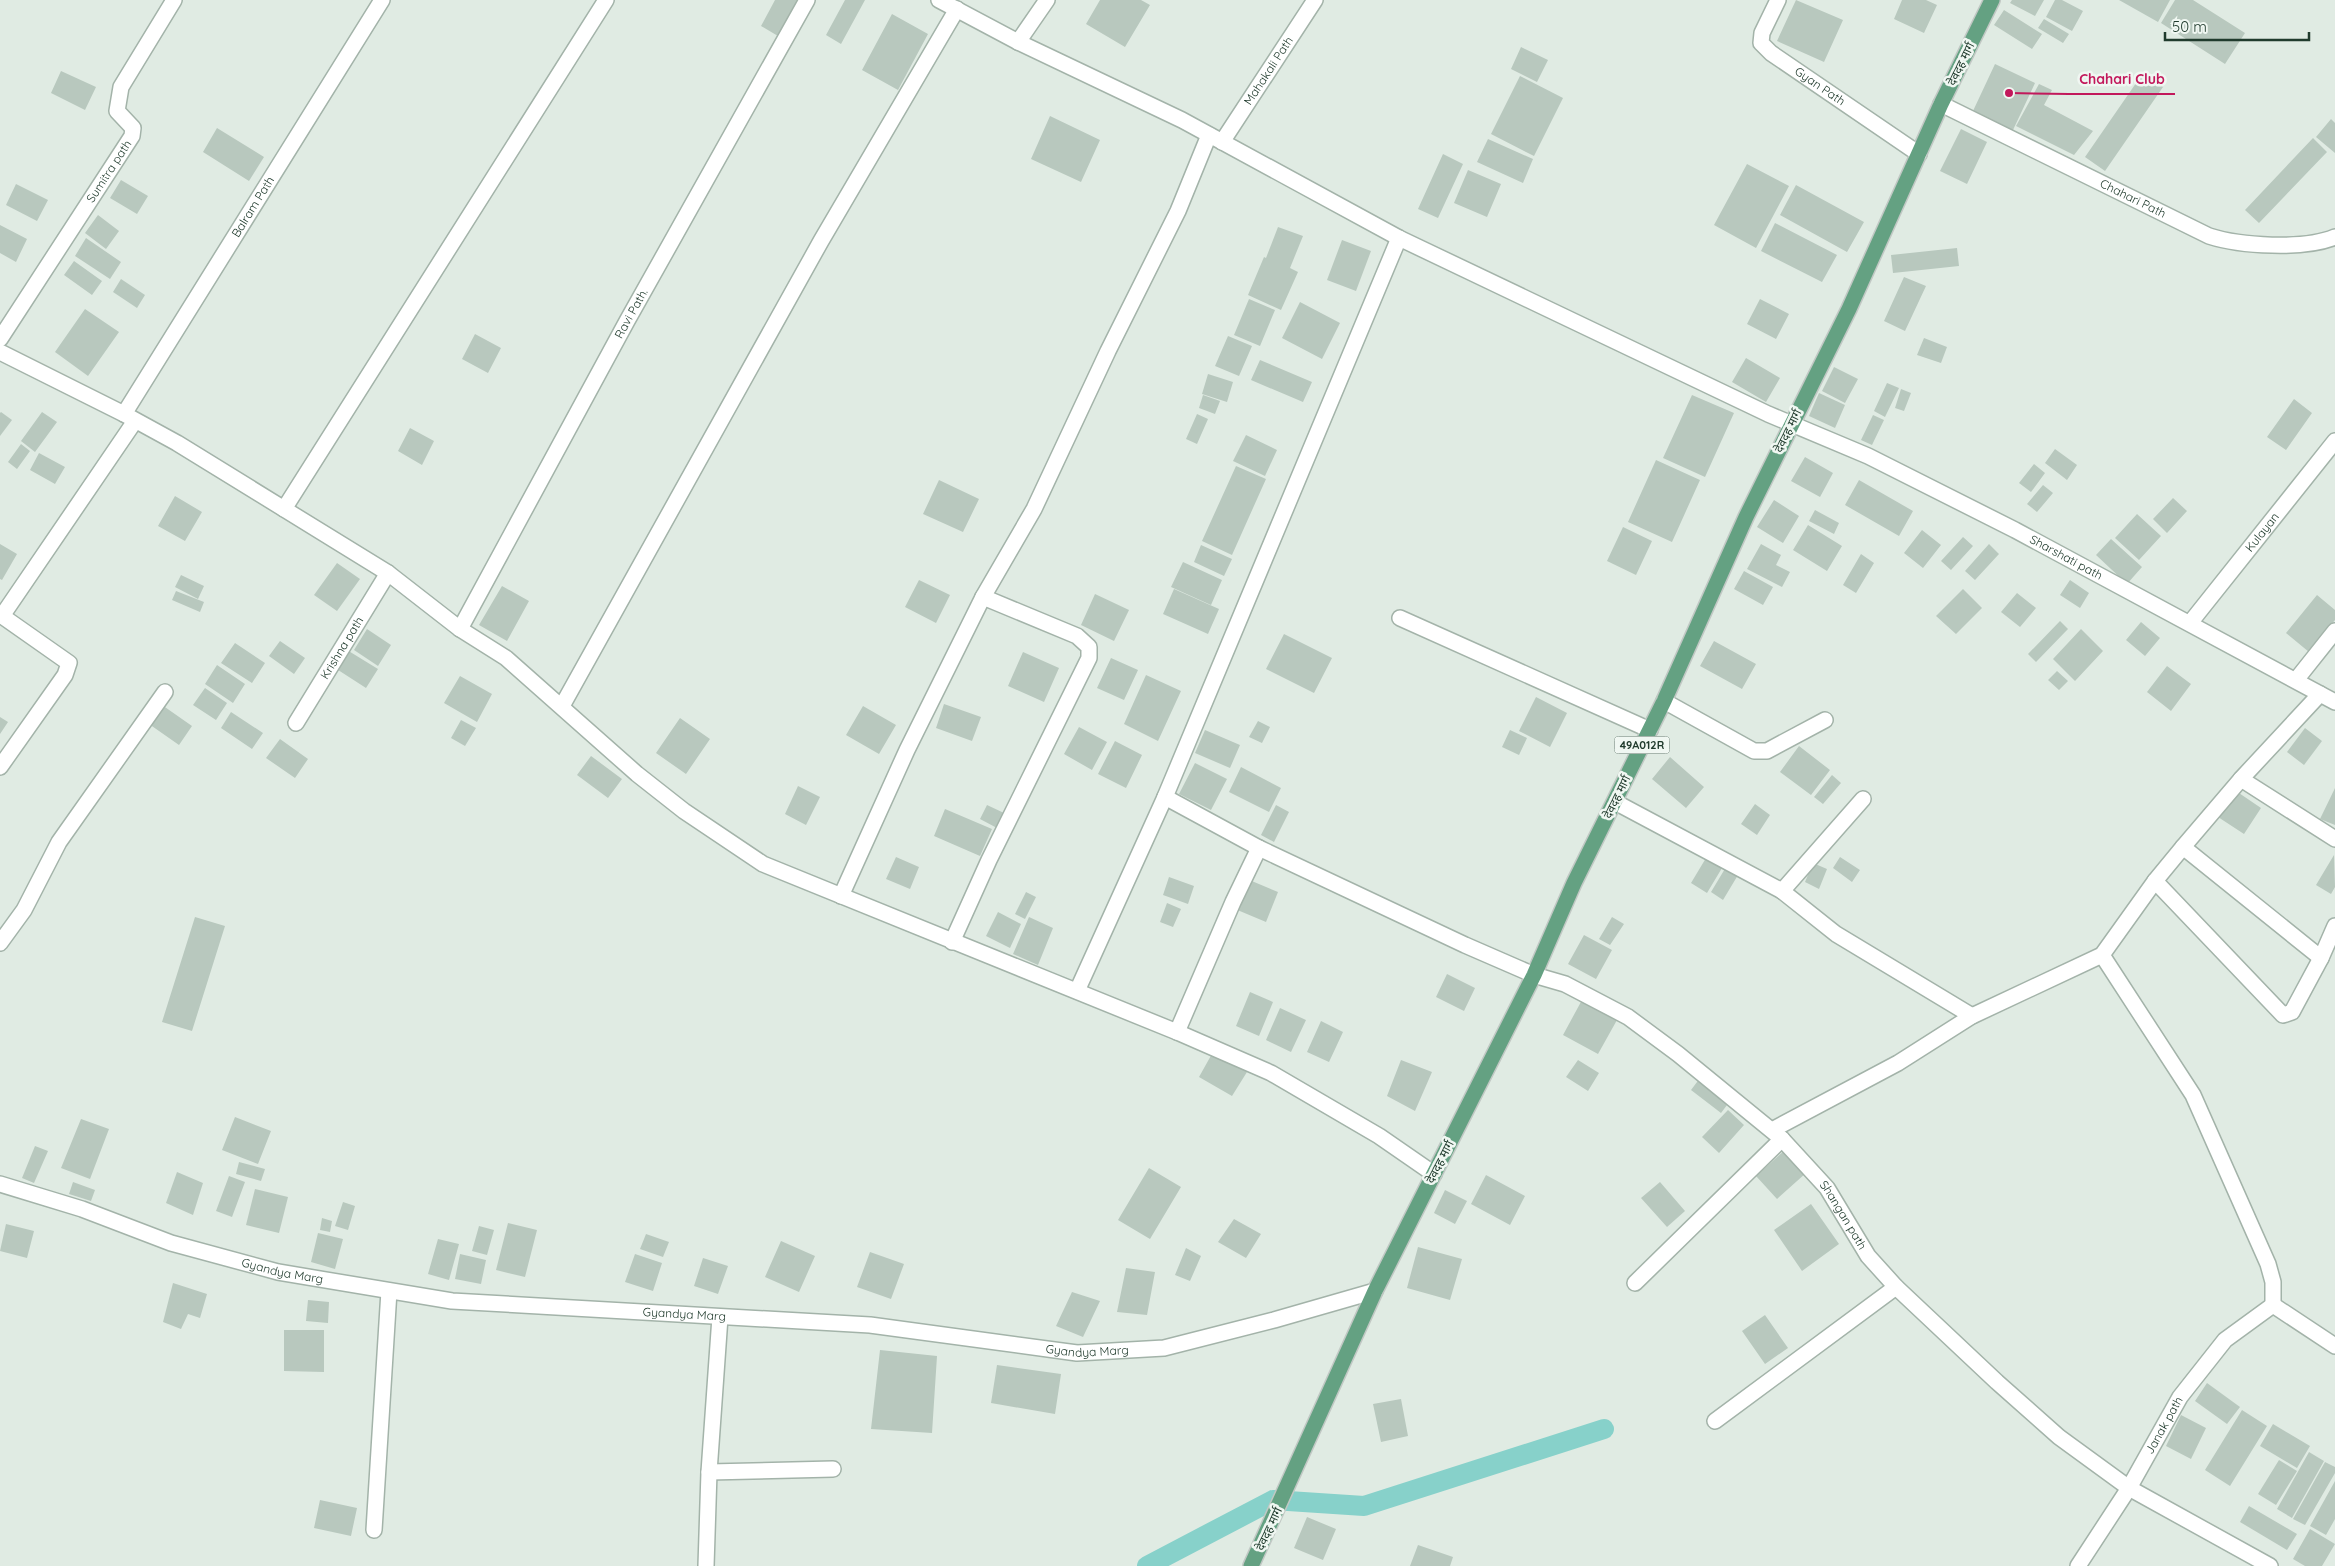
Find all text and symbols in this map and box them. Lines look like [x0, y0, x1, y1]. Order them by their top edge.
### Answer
scale bar [2165, 10, 2309, 42]
text: 50 m [2172, 17, 2207, 36]
street label: Mahakali Path [1240, 34, 1296, 108]
street label: देवदह मार्ग [1944, 39, 1978, 88]
street label: Gyan Path [1792, 63, 1848, 108]
callout: Chahari Club [2069, 65, 2175, 94]
text: Chahari Club [2079, 70, 2165, 88]
street label: Sumitra path [83, 137, 134, 205]
street label: Balram Path [228, 173, 277, 240]
street label: Chahari Path [2098, 176, 2169, 221]
street label: Ravi Path. [611, 286, 651, 341]
street label: देवदह मार्ग [1771, 406, 1805, 455]
street label: Kulayan [2242, 509, 2282, 555]
street label: Sharshati path [2027, 531, 2105, 583]
street label: Krishna path [317, 614, 366, 682]
road number: 49A012R [1614, 736, 1670, 754]
street label: देवदह मार्ग [1600, 772, 1634, 821]
street label: देवदह मार्ग [1422, 1137, 1457, 1186]
street label: Shangan path [1817, 1177, 1870, 1252]
street label: Gyandya Marg [240, 1254, 324, 1286]
street label: Gyandya Marg [642, 1304, 726, 1324]
street label: Gyandya Marg [1045, 1341, 1129, 1360]
street label: Janak path [2142, 1394, 2186, 1456]
street label: देवदह मार्ग [1252, 1504, 1286, 1553]

